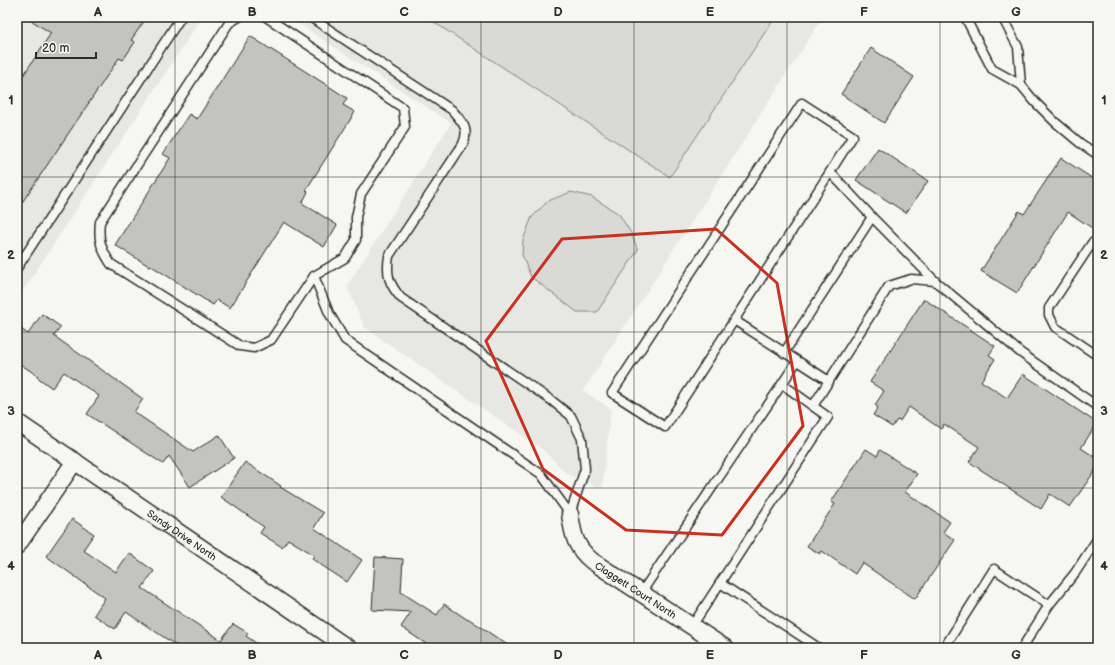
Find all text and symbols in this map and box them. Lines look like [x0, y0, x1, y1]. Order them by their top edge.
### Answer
text: A [93, 4, 102, 20]
text: B [247, 4, 257, 20]
text: C [399, 4, 409, 20]
text: D [553, 4, 563, 20]
text: E [706, 4, 715, 20]
text: F [860, 4, 868, 20]
text: G [1011, 4, 1021, 20]
scale bar [36, 34, 96, 60]
text: 20 m [42, 41, 69, 56]
text: 1 [8, 92, 14, 108]
text: 1 [1101, 92, 1107, 108]
text: 2 [7, 247, 15, 263]
text: 2 [1100, 247, 1108, 263]
text: 3 [7, 403, 15, 419]
text: 3 [1100, 403, 1108, 419]
street label: Sandy Drive North [145, 508, 219, 564]
text: 4 [7, 558, 15, 574]
text: 4 [1100, 558, 1108, 574]
street label: Claggett Court North [592, 560, 679, 622]
text: A [93, 647, 102, 663]
text: B [247, 647, 257, 663]
text: C [399, 647, 409, 663]
text: D [553, 647, 563, 663]
text: E [706, 647, 715, 663]
text: F [860, 647, 868, 663]
text: G [1011, 647, 1021, 663]

